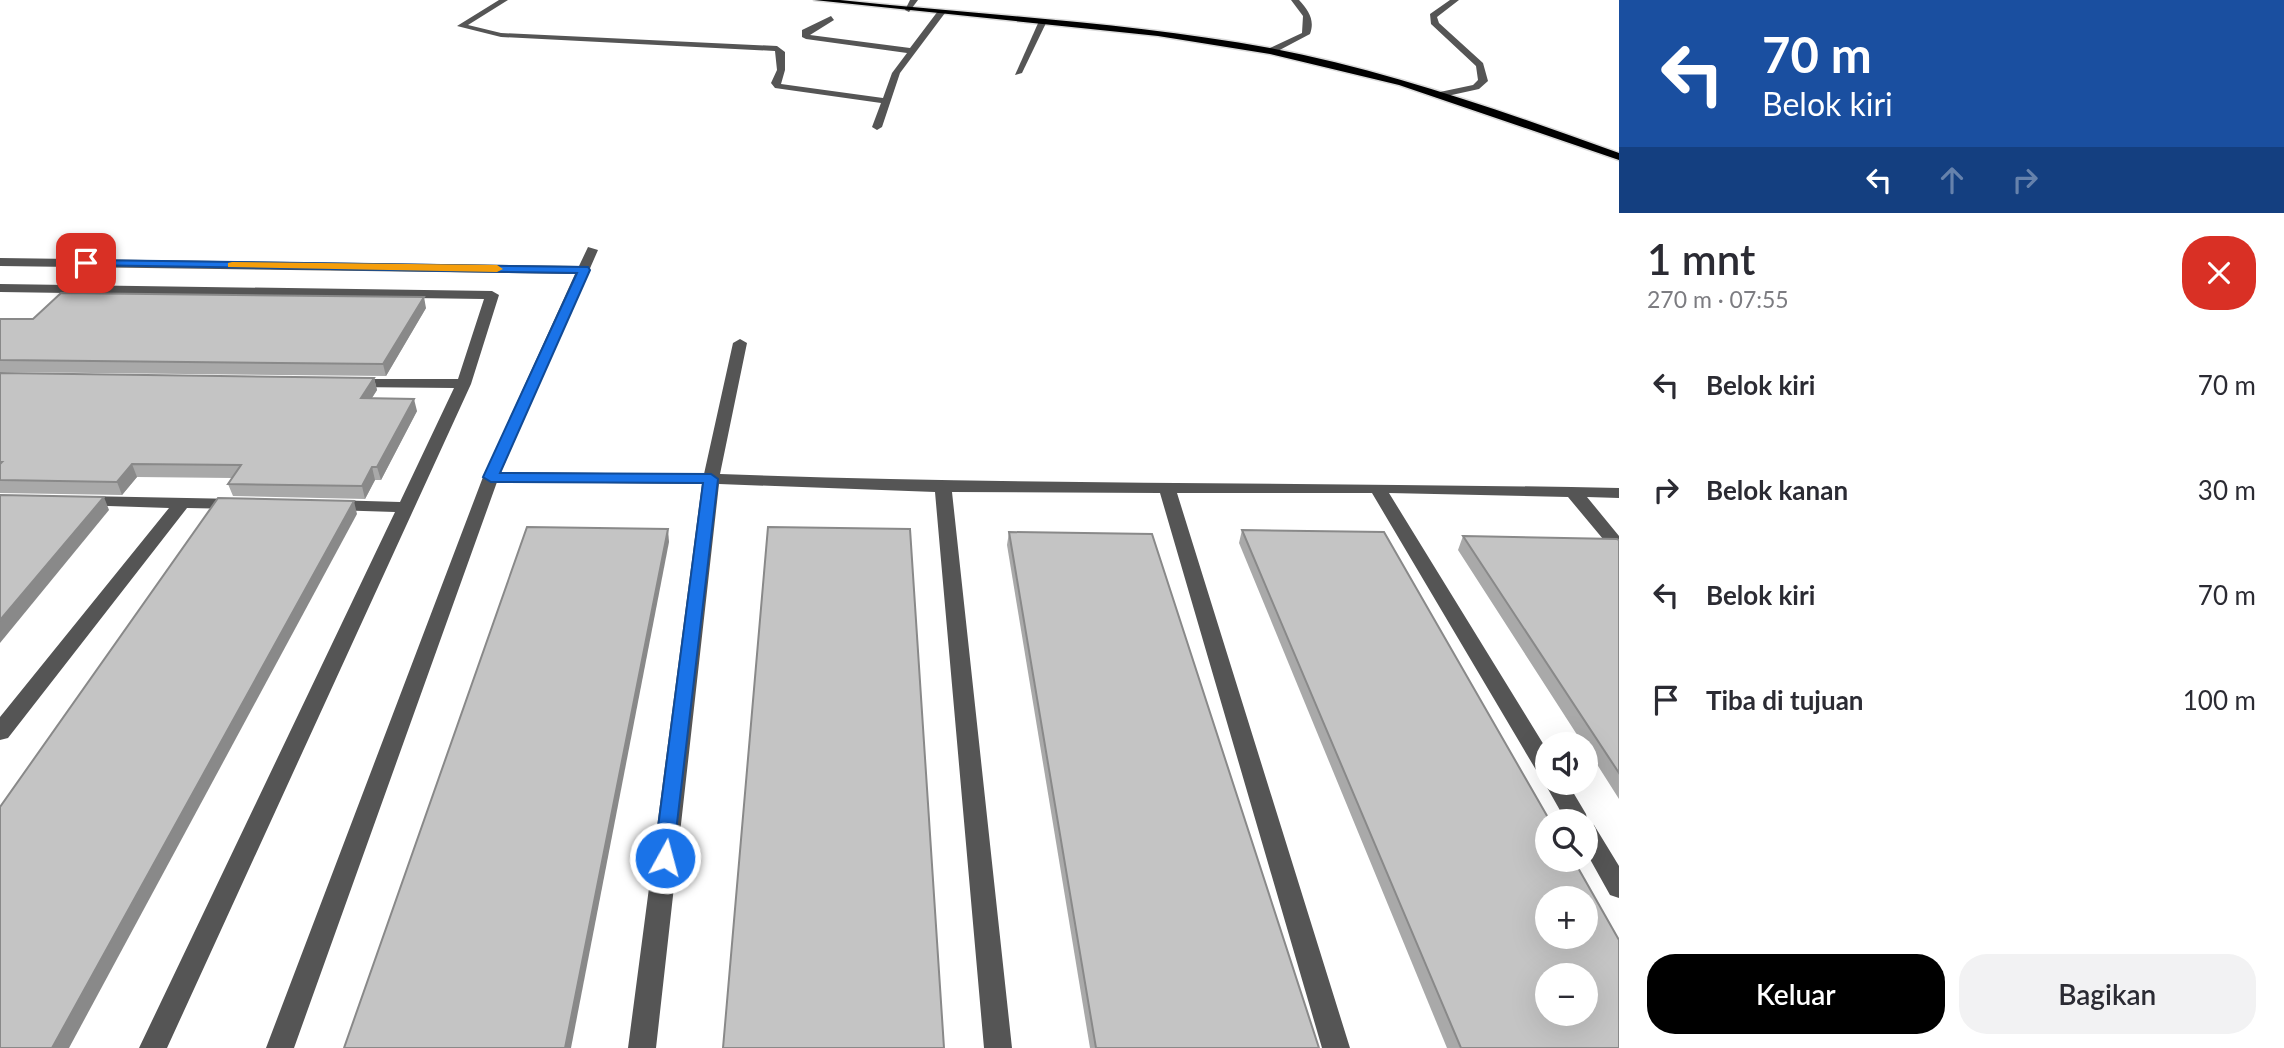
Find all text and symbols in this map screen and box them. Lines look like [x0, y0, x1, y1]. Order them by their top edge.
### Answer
text: 70 m [1762, 25, 1872, 83]
icon: left [1647, 28, 1738, 119]
text: Belok kiri [1762, 84, 1893, 123]
icon: left [1860, 161, 1898, 199]
icon: ahead [1933, 161, 1971, 199]
icon: right [2006, 161, 2044, 199]
pin [56, 233, 116, 293]
text: 1 mnt [1647, 234, 1755, 284]
button: close [2182, 236, 2256, 310]
icon: arrive [67, 244, 105, 282]
text: 270 m · 07:55 [1647, 285, 1789, 313]
icon: left [1647, 366, 1685, 404]
text: Belok kiri [1706, 369, 1815, 401]
text: 70 m [2198, 369, 2256, 401]
icon: right [1647, 471, 1685, 509]
text: Belok kanan [1706, 474, 1848, 506]
text: 30 m [2198, 474, 2256, 506]
icon: left [1647, 576, 1685, 614]
text: Belok kiri [1706, 579, 1815, 611]
text: 70 m [2198, 579, 2256, 611]
icon: arrive [1647, 681, 1685, 719]
text: Tiba di tujuan [1706, 684, 1864, 716]
text: 100 m [2183, 684, 2256, 716]
map controls [1535, 732, 1598, 1026]
button: sound [1535, 732, 1598, 795]
button: search [1535, 809, 1598, 872]
position arrow [628, 821, 702, 895]
button: + [1535, 886, 1598, 949]
button: Keluar [1647, 954, 1945, 1034]
button: Bagikan [1959, 954, 2256, 1034]
button: − [1535, 963, 1598, 1026]

